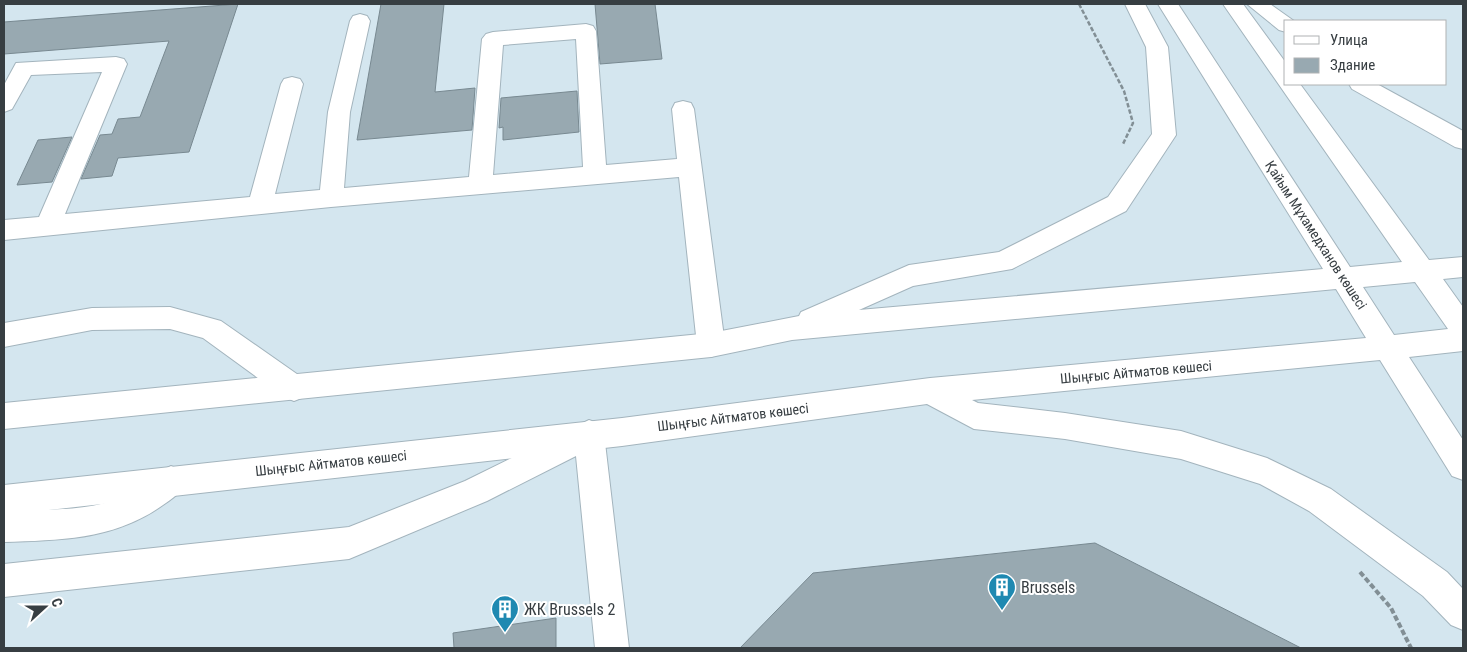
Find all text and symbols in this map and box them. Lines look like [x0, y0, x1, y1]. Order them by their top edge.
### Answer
legend [1284, 20, 1447, 85]
text: Улица [1330, 31, 1368, 49]
text: Здание [1330, 56, 1375, 74]
street label: Қайым Мұхамедханов көшесі [1262, 158, 1370, 312]
street label: Шыңғыс Айтматов көшесі [1059, 357, 1213, 387]
street label: Шыңғыс Айтматов көшесі [656, 400, 810, 434]
street label: Шыңғыс Айтматов көшесі [254, 447, 408, 479]
building icon: Brussels [987, 572, 1017, 611]
place label: Brussels [1021, 578, 1075, 597]
north arrow [20, 582, 70, 632]
building icon: ЖК Brussels 2 [490, 594, 520, 633]
text: С [48, 596, 66, 609]
place label: ЖК Brussels 2 [524, 600, 615, 619]

